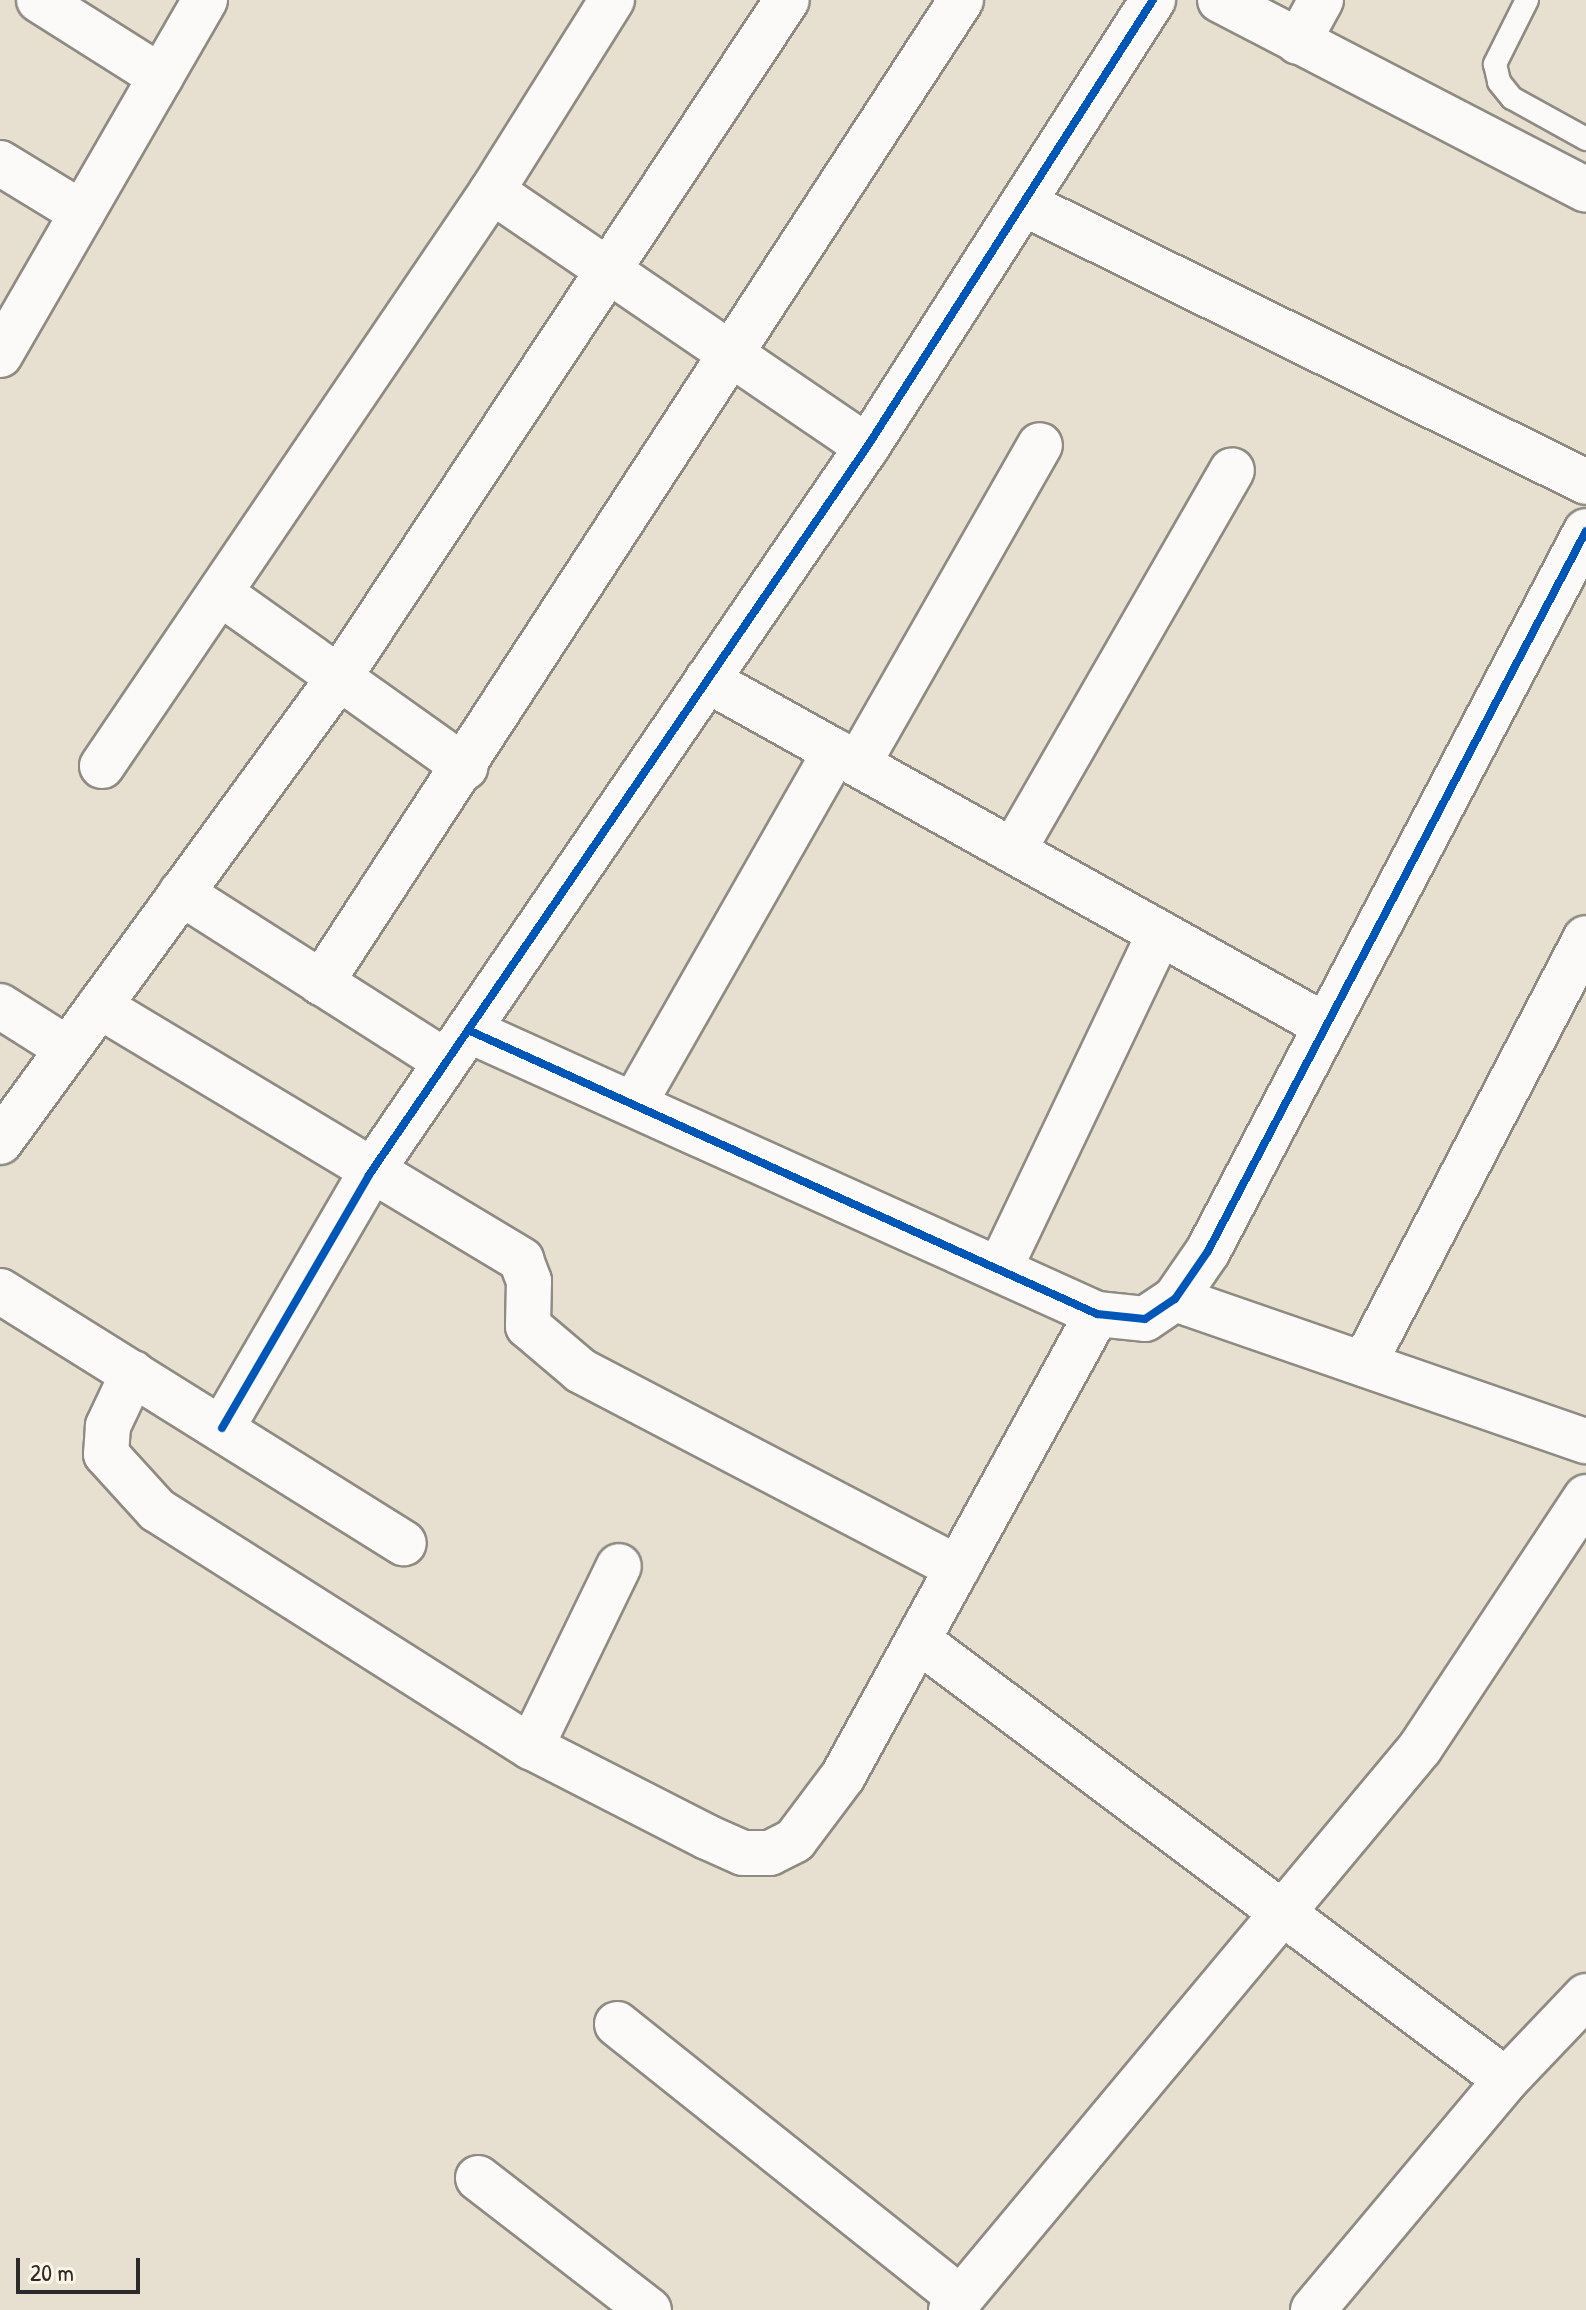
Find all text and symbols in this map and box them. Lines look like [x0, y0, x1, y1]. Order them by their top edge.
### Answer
scale bar [20, 2242, 144, 2292]
text: 20 m [30, 2256, 74, 2288]

